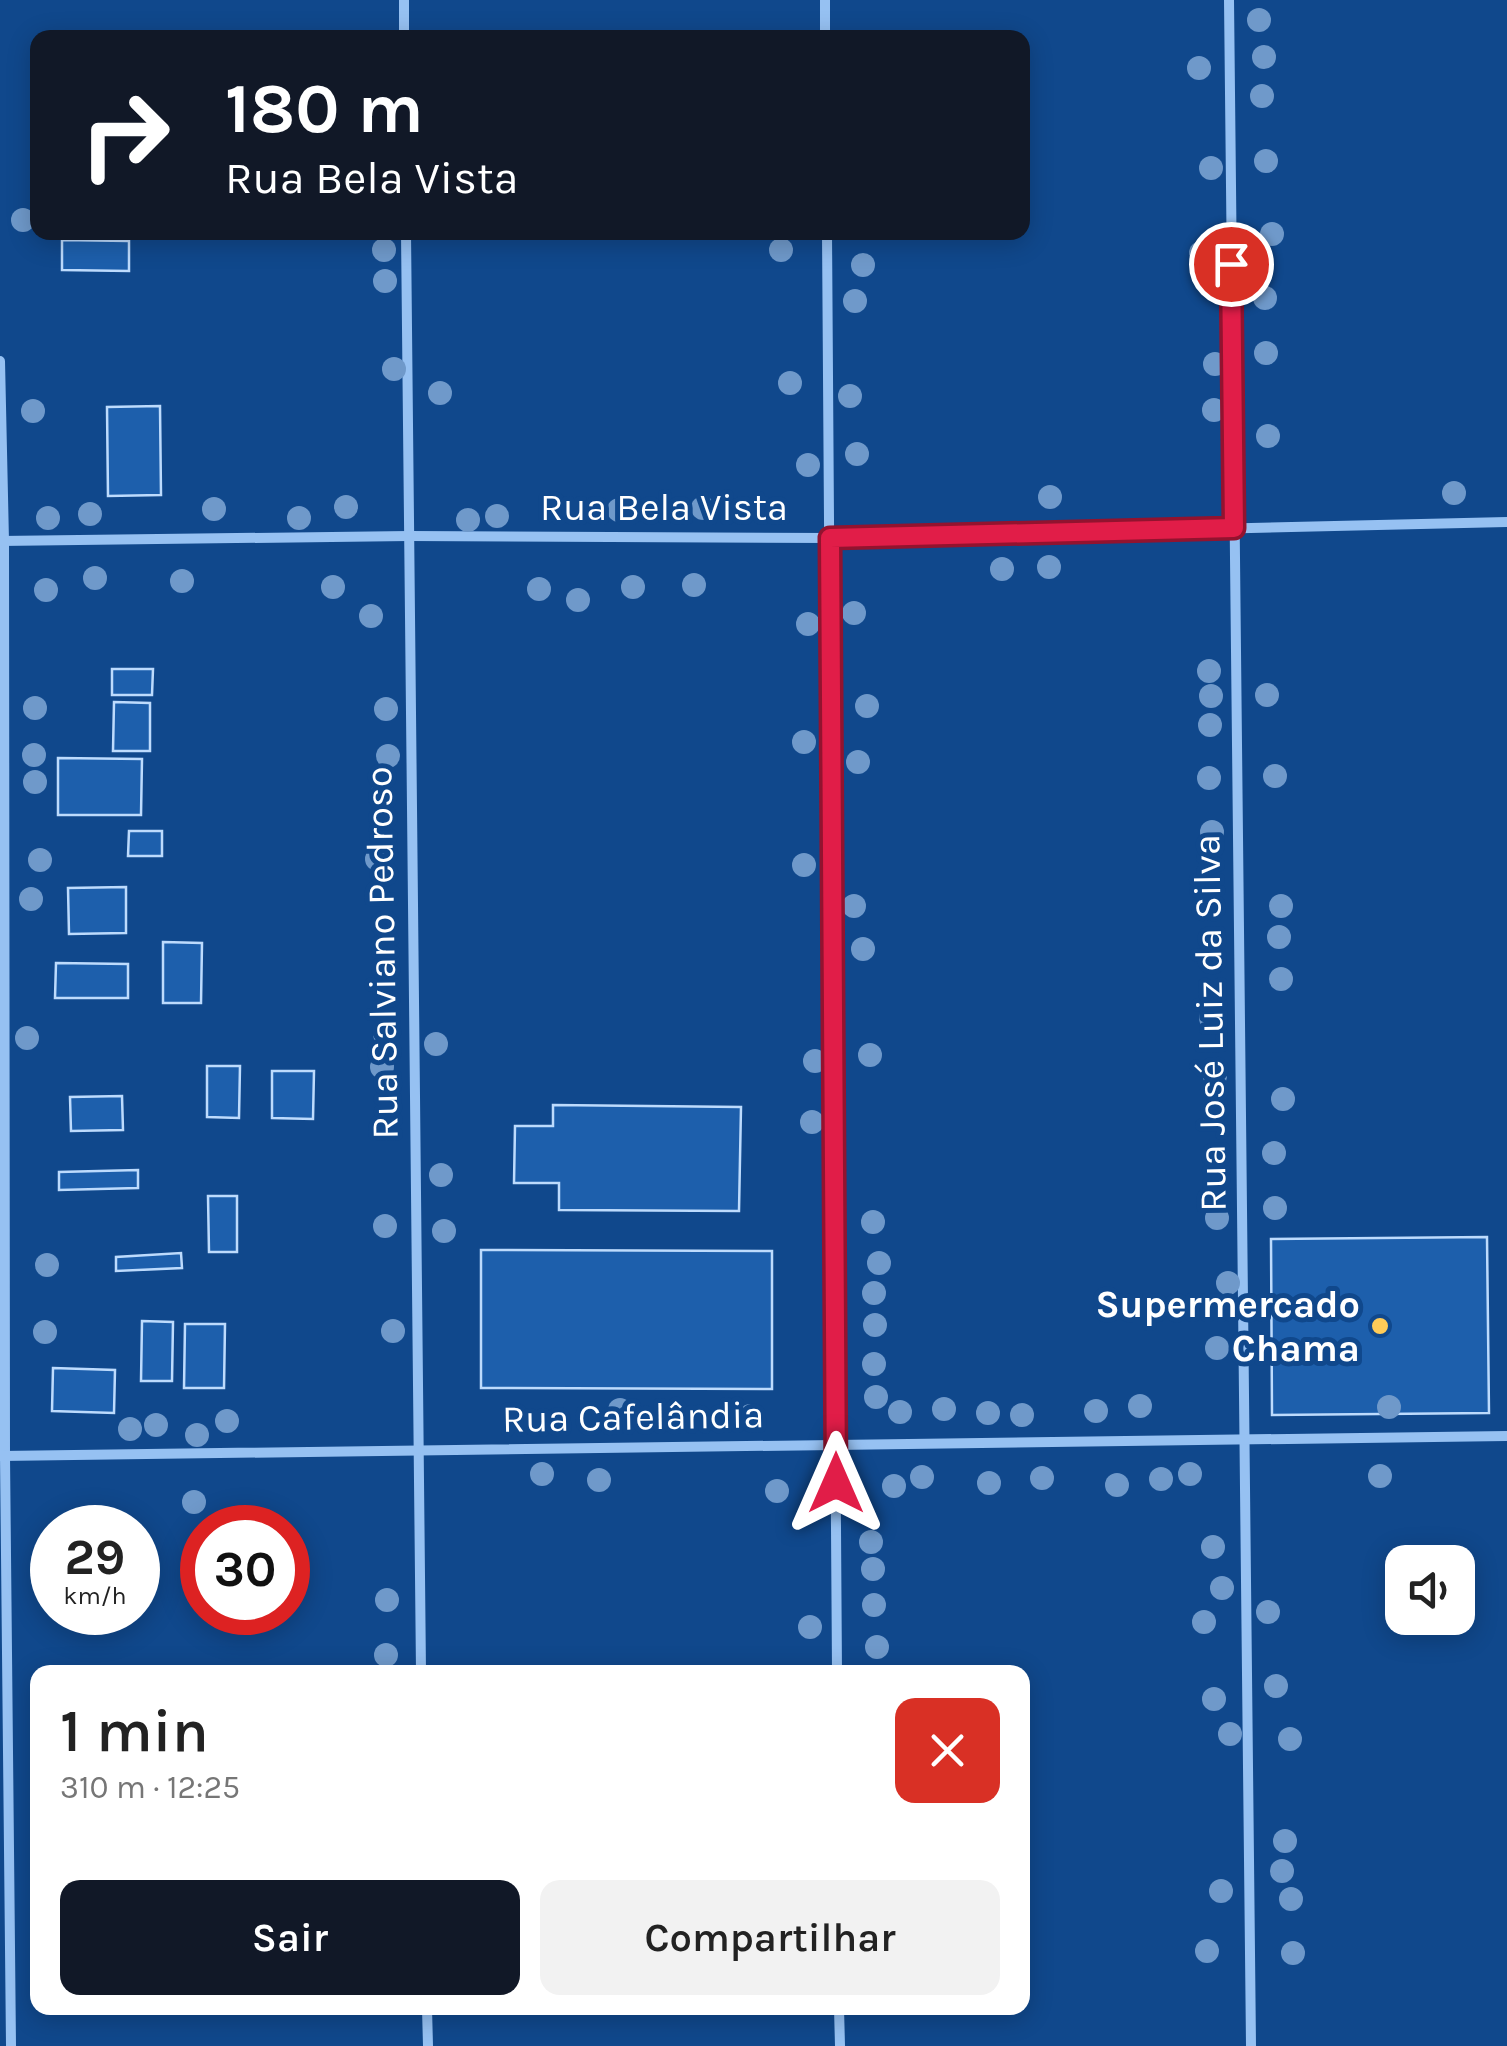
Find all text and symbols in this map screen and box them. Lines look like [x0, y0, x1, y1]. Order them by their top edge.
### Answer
text: 180 m [225, 68, 424, 150]
icon: right [60, 70, 190, 200]
text: Rua Bela Vista [225, 152, 518, 204]
pin [1189, 222, 1274, 307]
icon: arrive [1204, 237, 1259, 292]
street label: Rua Bela Vista [540, 485, 788, 530]
street label: Rua Salviano Pedroso [356, 766, 408, 1140]
street label: Rua José Luiz da Silva [1184, 834, 1236, 1212]
place label: Supermercado Chama [1095, 1282, 1360, 1371]
marker: Supermercado Chama [1369, 1315, 1391, 1337]
street label: Rua Cafelândia [502, 1392, 764, 1442]
position arrow [784, 1431, 888, 1535]
speed limit sign: 30 [180, 1505, 310, 1635]
text: 29 [65, 1528, 125, 1587]
map controls [1385, 1545, 1475, 1635]
button: sound [1385, 1545, 1475, 1635]
text: km/h [63, 1581, 127, 1610]
text: 1 min [60, 1696, 209, 1766]
button: close [895, 1698, 1000, 1803]
text: 310 m · 12:25 [60, 1769, 240, 1806]
button: Sair [60, 1880, 520, 1995]
button: Compartilhar [540, 1880, 1000, 1995]

